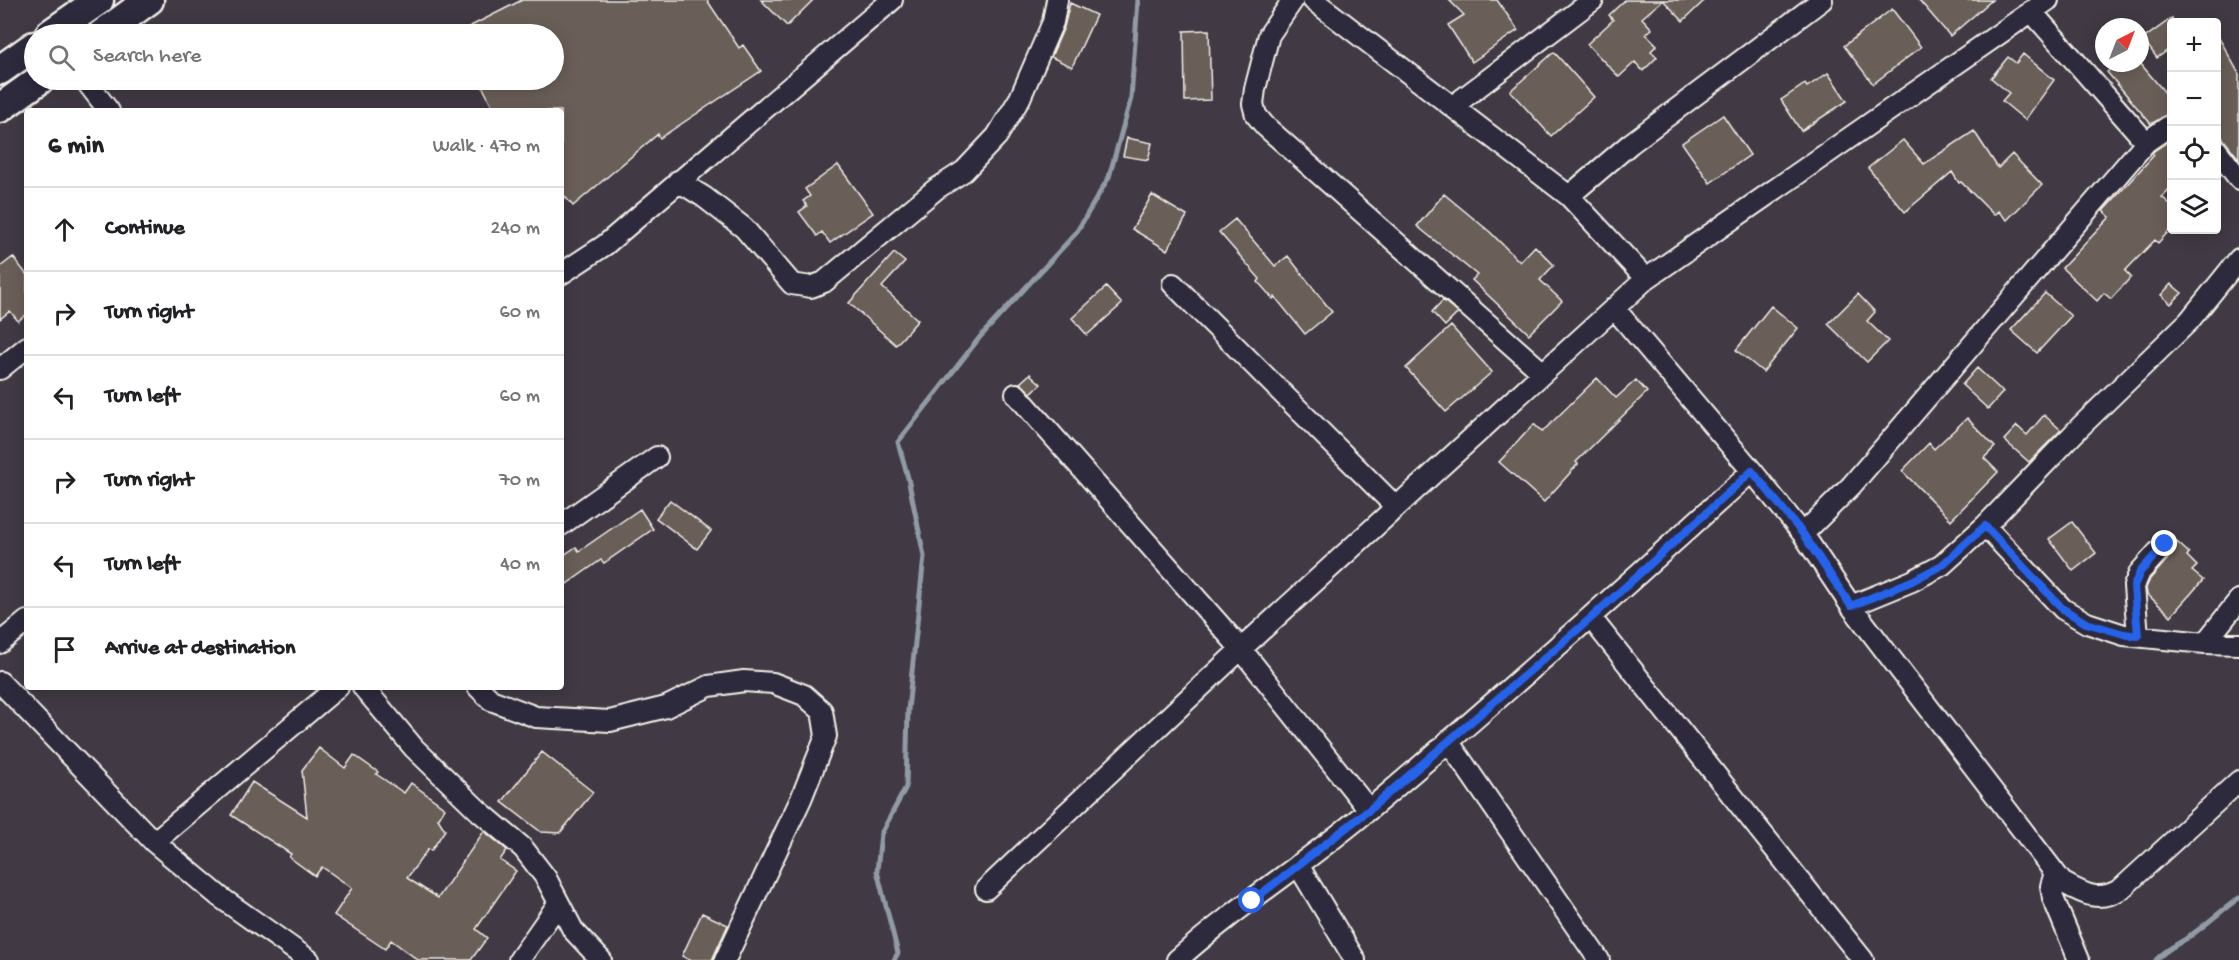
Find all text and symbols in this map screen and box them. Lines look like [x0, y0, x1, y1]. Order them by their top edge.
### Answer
north arrow [2095, 18, 2149, 72]
map controls [2167, 18, 2221, 234]
button: + [2167, 18, 2221, 72]
search box [24, 24, 564, 90]
icon: search [45, 41, 78, 74]
text: Search here [93, 44, 201, 70]
button: − [2167, 72, 2221, 126]
button: locate [2167, 126, 2221, 180]
text: 6 min [48, 132, 104, 163]
text: Walk · 470 m [433, 136, 540, 159]
button: layers [2167, 180, 2221, 234]
icon: ahead [48, 213, 81, 246]
text: Continue [105, 216, 185, 242]
text: 240 m [490, 218, 540, 241]
icon: right [48, 297, 81, 330]
text: Turn right [105, 300, 193, 326]
text: 60 m [500, 302, 540, 325]
icon: left [48, 381, 81, 414]
text: Turn left [105, 384, 179, 410]
text: 60 m [500, 386, 540, 409]
icon: right [48, 465, 81, 498]
text: Turn right [105, 468, 193, 494]
text: 70 m [499, 470, 540, 493]
route end [2151, 530, 2177, 556]
icon: left [48, 549, 81, 582]
text: Turn left [105, 552, 179, 578]
text: 40 m [500, 554, 540, 577]
icon: arrive [48, 633, 81, 666]
text: Arrive at destination [105, 636, 295, 662]
route start [1238, 887, 1264, 913]

